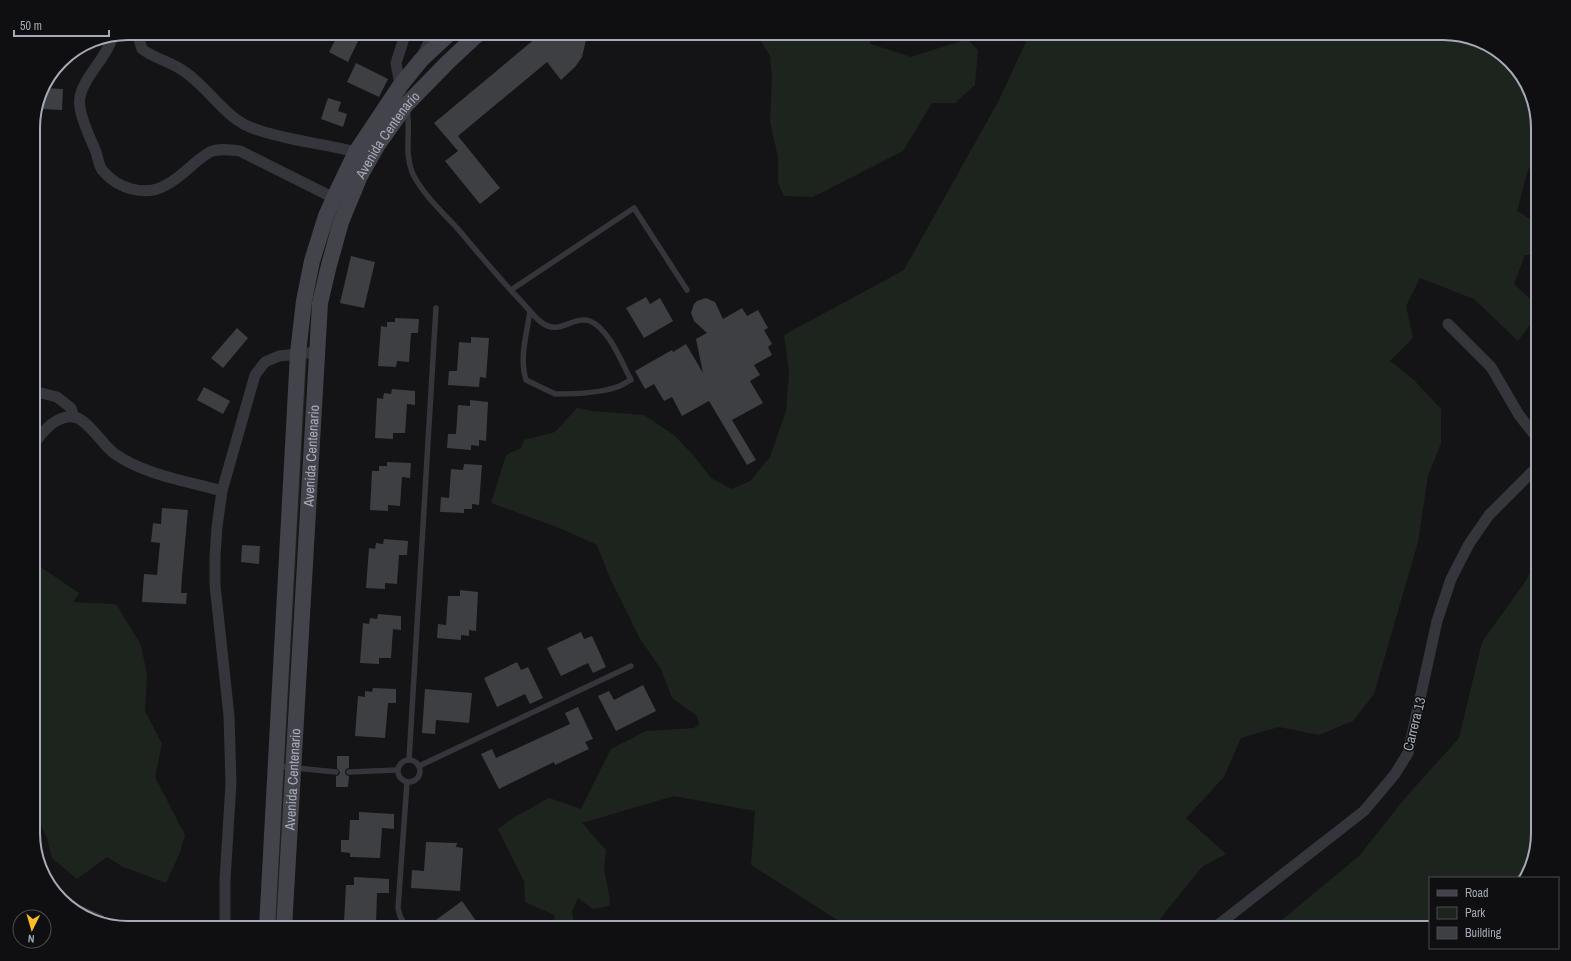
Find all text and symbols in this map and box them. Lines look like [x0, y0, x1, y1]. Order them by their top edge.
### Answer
scale bar [14, 12, 109, 38]
text: 50 m [20, 18, 42, 34]
street label: Avenida Centenario [351, 87, 423, 183]
street label: Avenida Centenario [299, 404, 323, 508]
street label: Carrera 13 [1399, 695, 1429, 753]
street label: Avenida Centenario [281, 728, 304, 832]
legend [1429, 877, 1559, 949]
text: Road [1465, 885, 1489, 901]
text: Park [1465, 905, 1485, 921]
north arrow [12, 909, 52, 949]
text: Building [1465, 925, 1502, 941]
text: N [27, 932, 35, 946]

